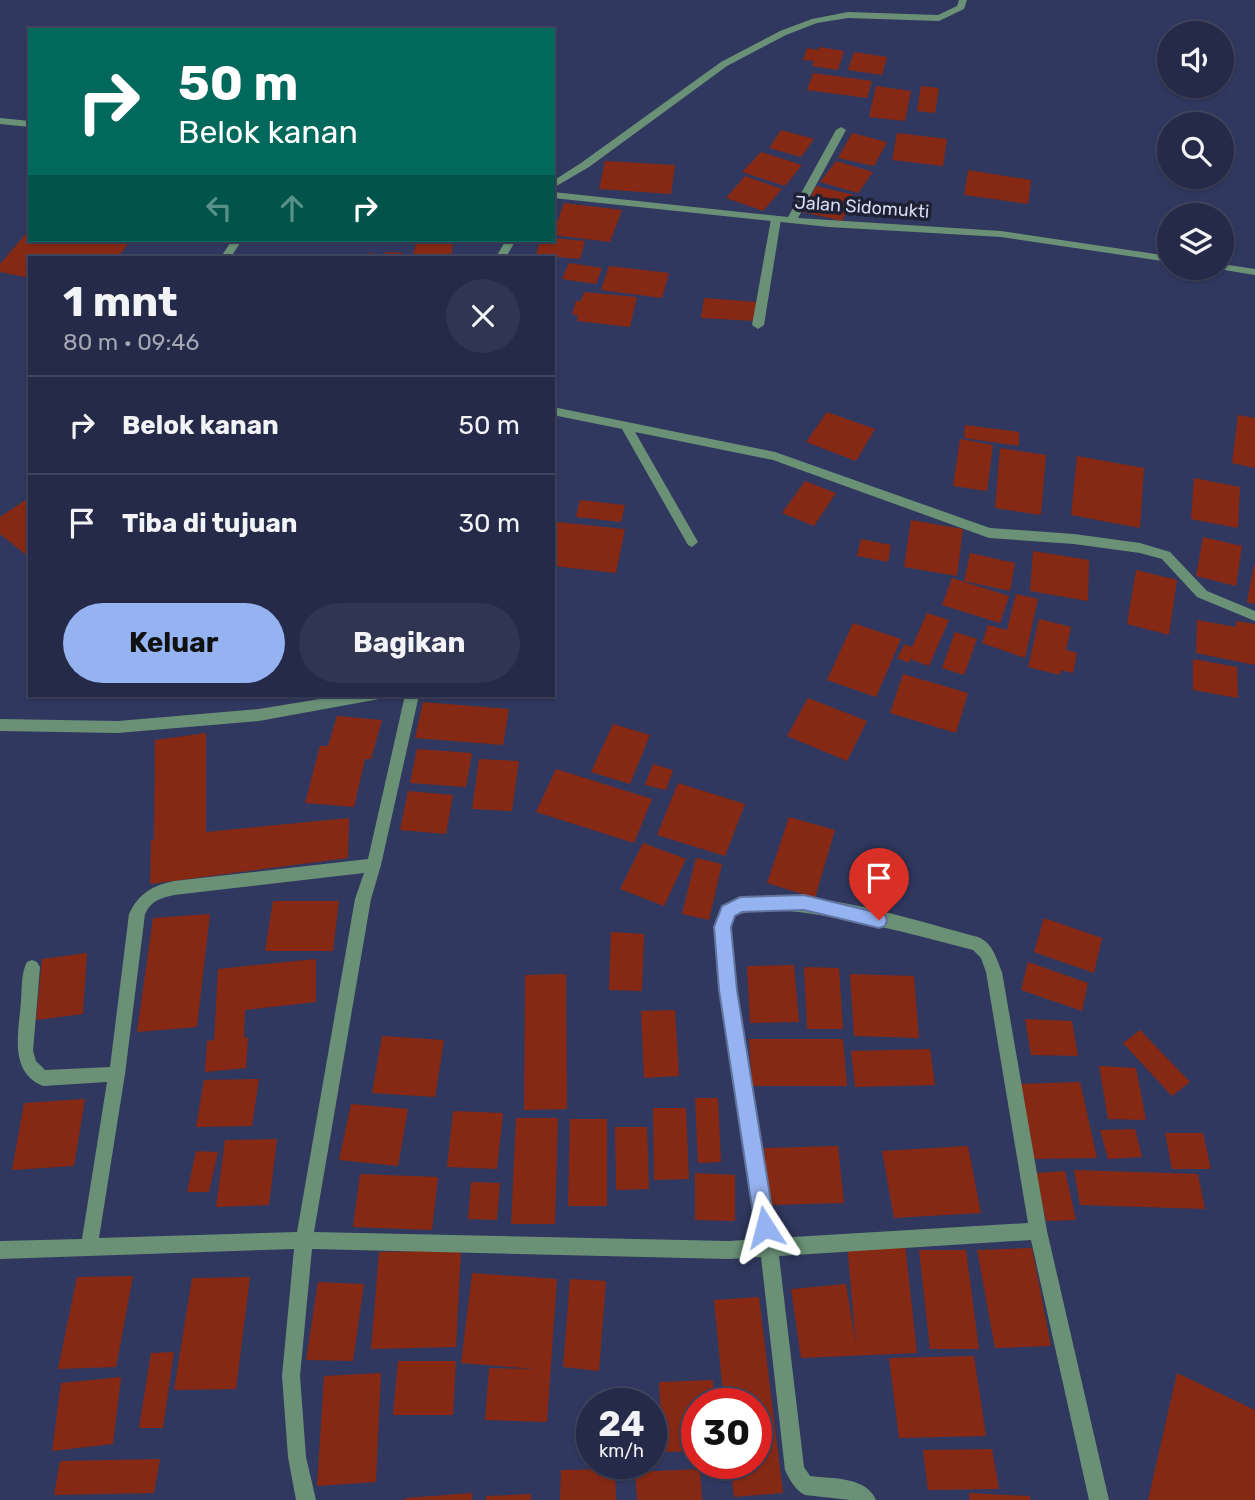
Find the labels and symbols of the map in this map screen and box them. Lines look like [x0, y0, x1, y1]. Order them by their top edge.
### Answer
street label: Jalan Sidomukti [794, 191, 930, 223]
pin [849, 848, 909, 920]
position arrow [728, 1190, 802, 1264]
speed limit sign: 30 [681, 1388, 772, 1479]

